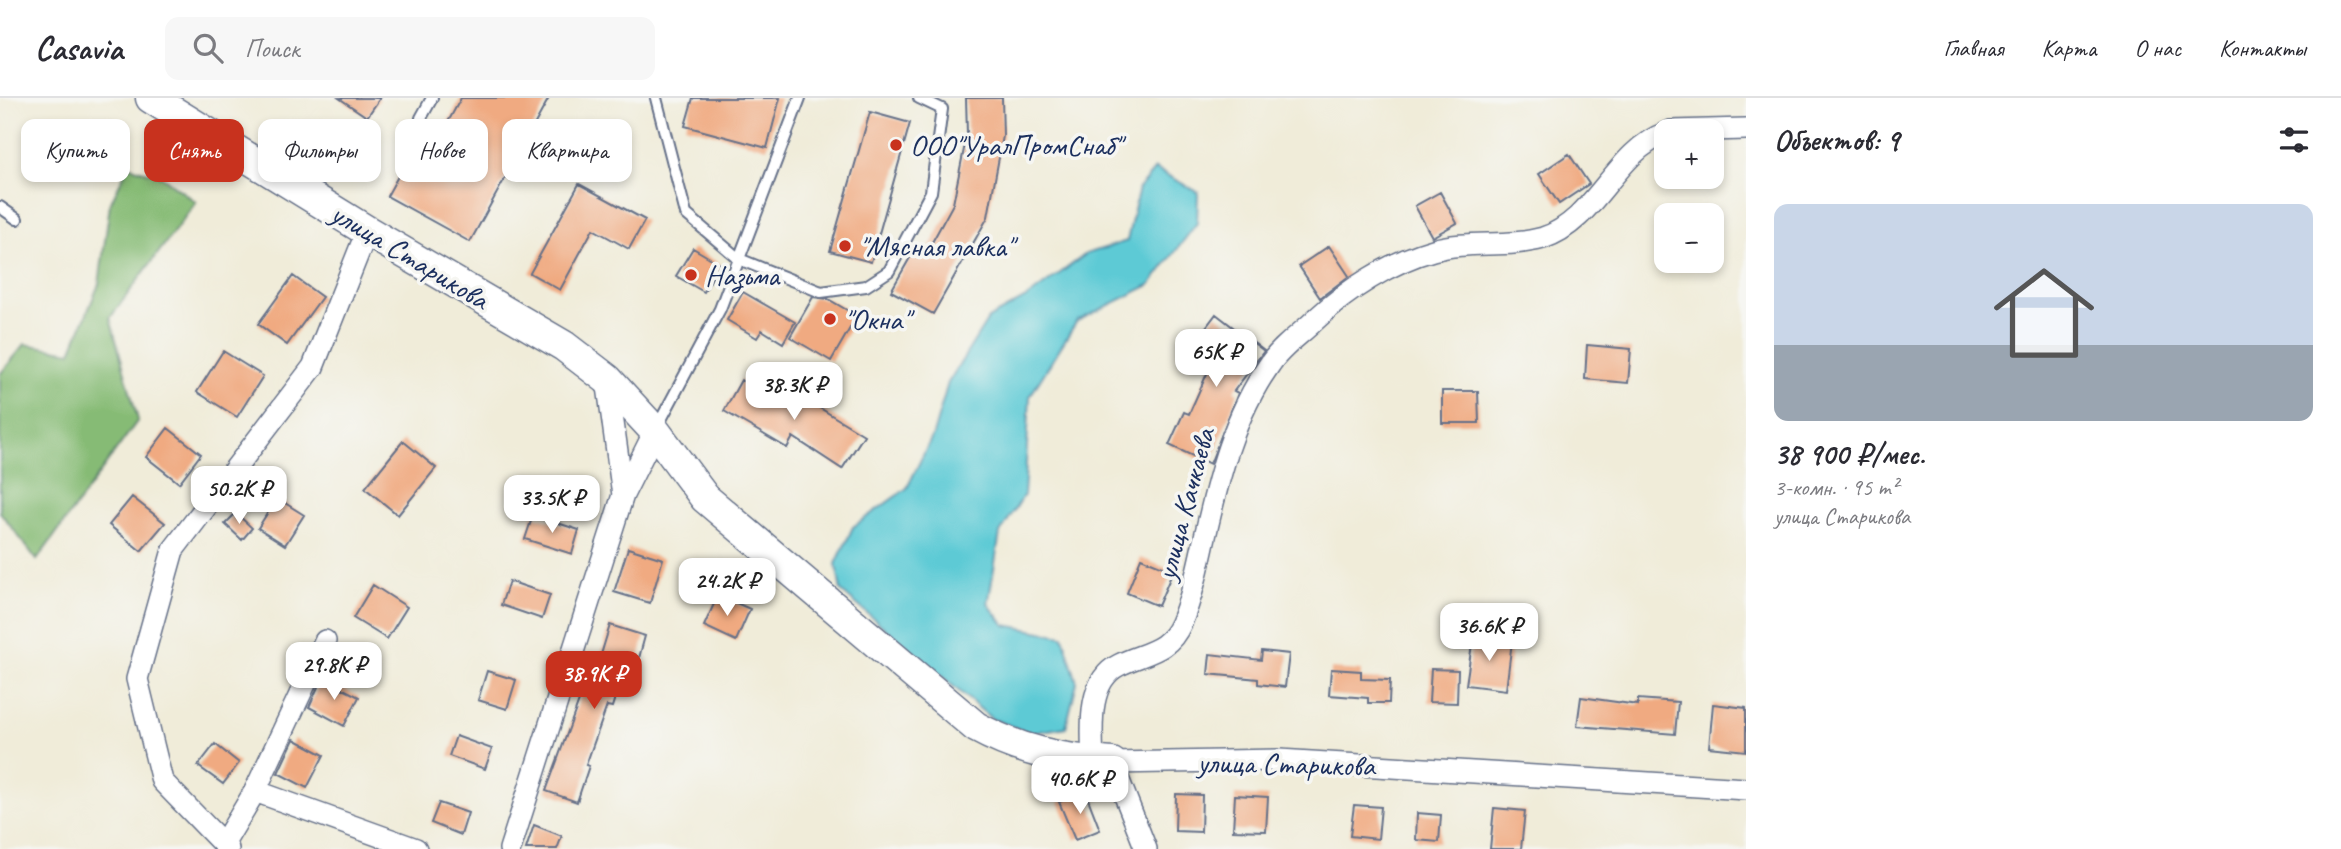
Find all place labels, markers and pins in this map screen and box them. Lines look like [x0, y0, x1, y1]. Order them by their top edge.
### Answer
place label: ООО"УралПромСнаб" [910, 126, 1127, 164]
marker: ООО"УралПромСнаб" [888, 137, 904, 153]
place label: "Мясная лавка" [859, 227, 1019, 265]
marker: "Мясная лавка" [837, 238, 853, 254]
place label: Назьма [705, 256, 781, 294]
marker: Назьма [683, 267, 699, 283]
place label: "Окна" [844, 300, 915, 338]
marker: "Окна" [822, 311, 838, 327]
pin: 65K ₽ [1167, 330, 1265, 389]
pin: 38.3K ₽ [729, 362, 859, 422]
pin: 50.2K ₽ [174, 466, 304, 526]
pin: 33.5K ₽ [487, 476, 617, 535]
pin: 24.2K ₽ [662, 559, 792, 618]
pin: 36.6K ₽ [1424, 603, 1554, 663]
pin: 29.8K ₽ [269, 642, 399, 702]
pin: 38.9K ₽ [529, 652, 659, 711]
pin: 40.6K ₽ [1015, 756, 1145, 816]

